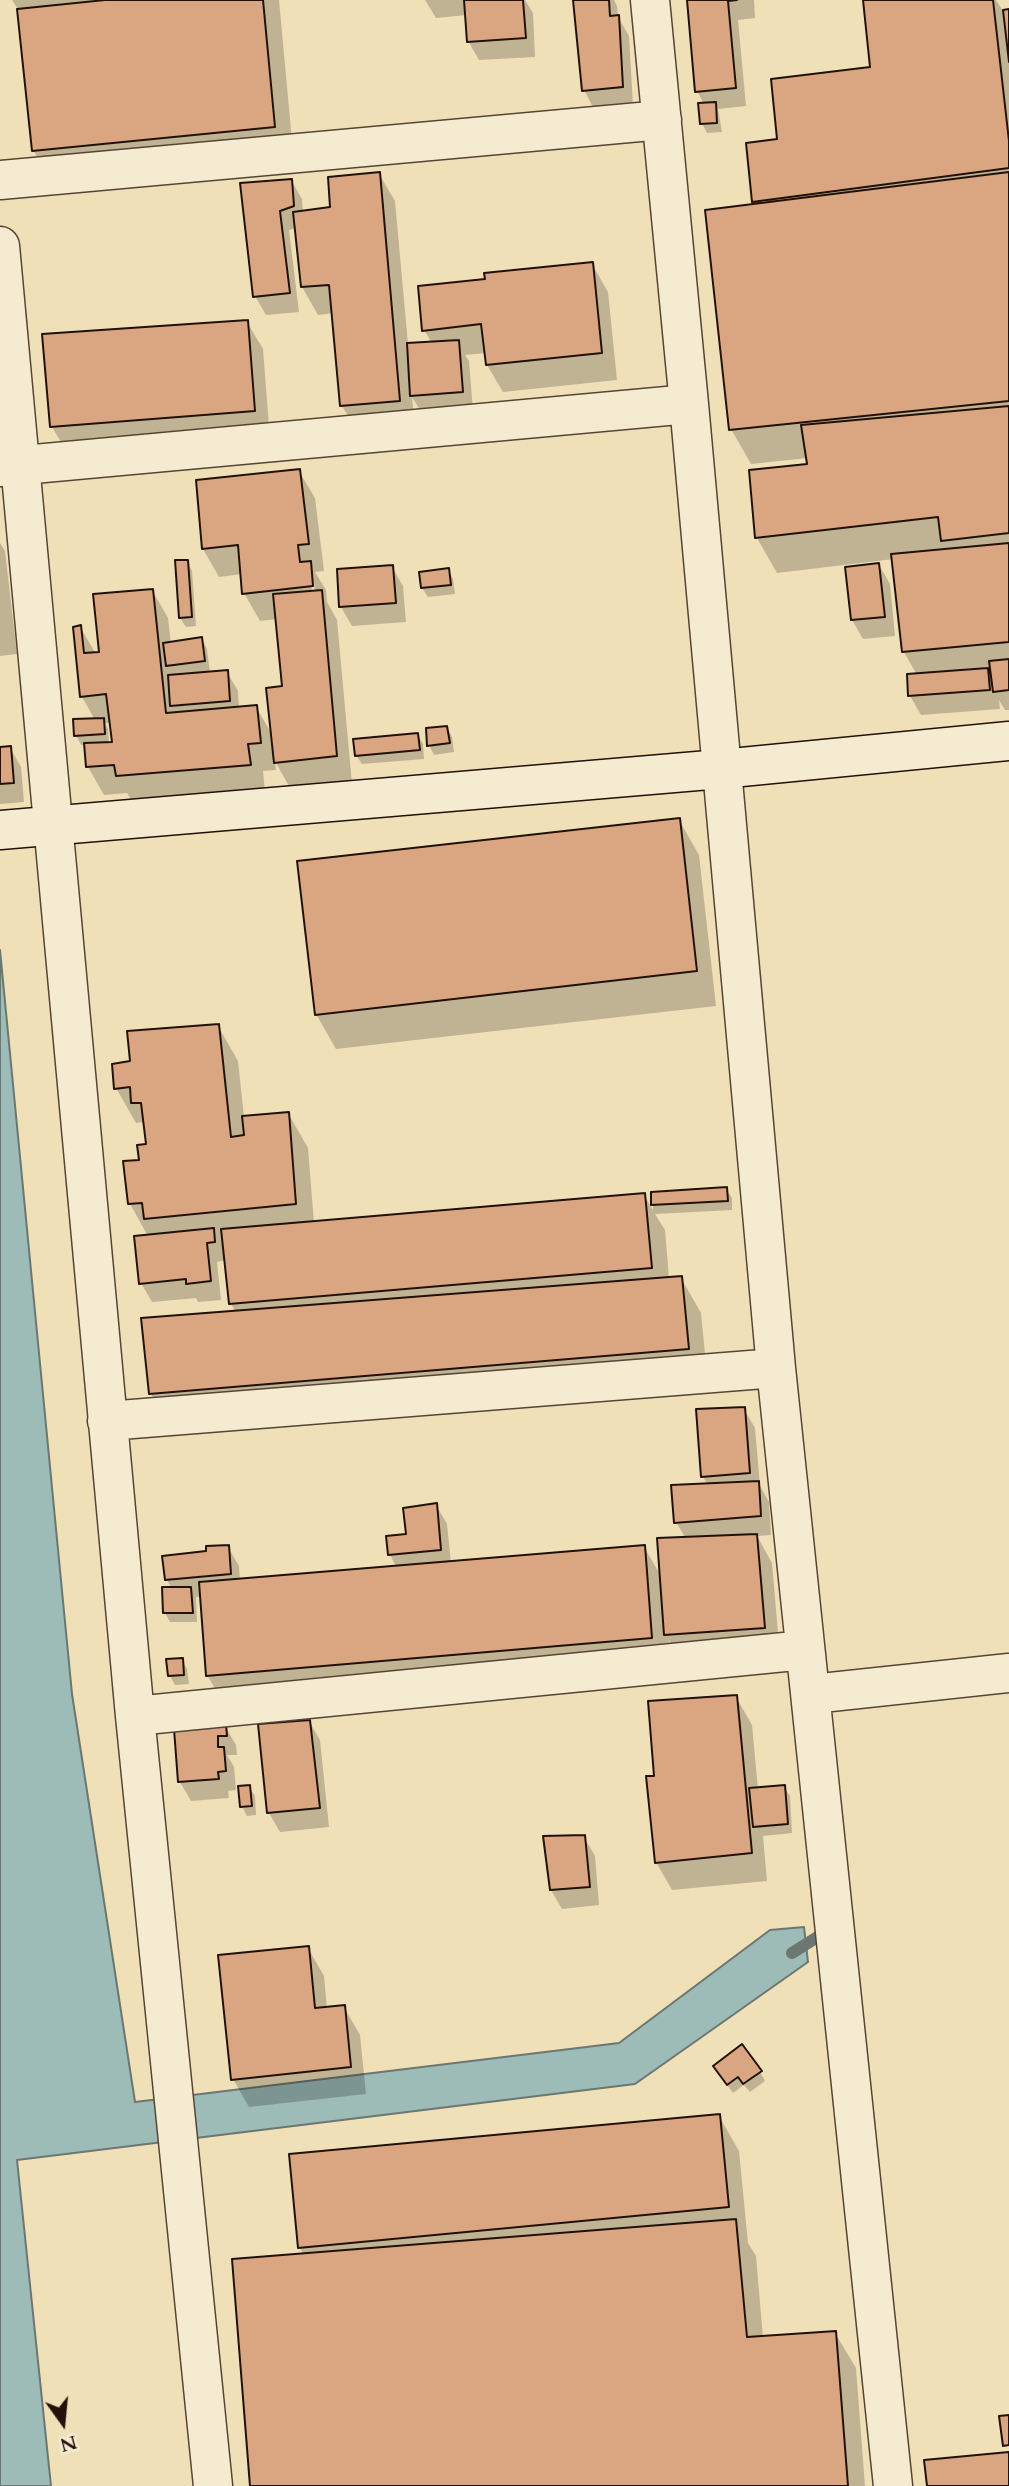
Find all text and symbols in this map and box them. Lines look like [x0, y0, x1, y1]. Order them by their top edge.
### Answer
north arrow [28, 2388, 98, 2458]
text: N [57, 2429, 80, 2458]

